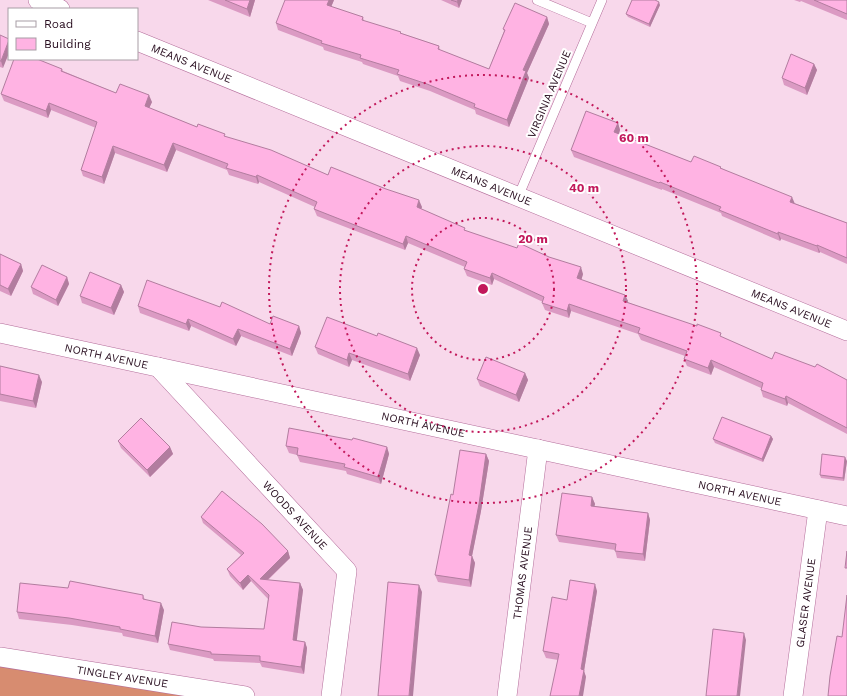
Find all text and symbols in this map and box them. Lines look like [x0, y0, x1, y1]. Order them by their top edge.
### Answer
legend [8, 8, 138, 60]
text: Road [44, 17, 73, 31]
text: Building [44, 37, 91, 51]
street label: MEANS AVENUE [149, 42, 234, 86]
street label: VIRGINIA AVENUE [525, 48, 574, 140]
text: 60 m [619, 131, 649, 145]
street label: MEANS AVENUE [449, 164, 534, 209]
text: 40 m [569, 181, 599, 195]
text: 20 m [518, 232, 548, 246]
centre of rings [476, 282, 490, 296]
street label: MEANS AVENUE [749, 287, 834, 331]
street label: NORTH AVENUE [63, 341, 149, 372]
street label: NORTH AVENUE [380, 410, 466, 440]
street label: WOODS AVENUE [260, 478, 330, 553]
street label: NORTH AVENUE [697, 478, 783, 509]
street label: THOMAS AVENUE [511, 526, 535, 620]
street label: GLASER AVENUE [794, 557, 818, 648]
street label: TINGLEY AVENUE [76, 663, 169, 691]

